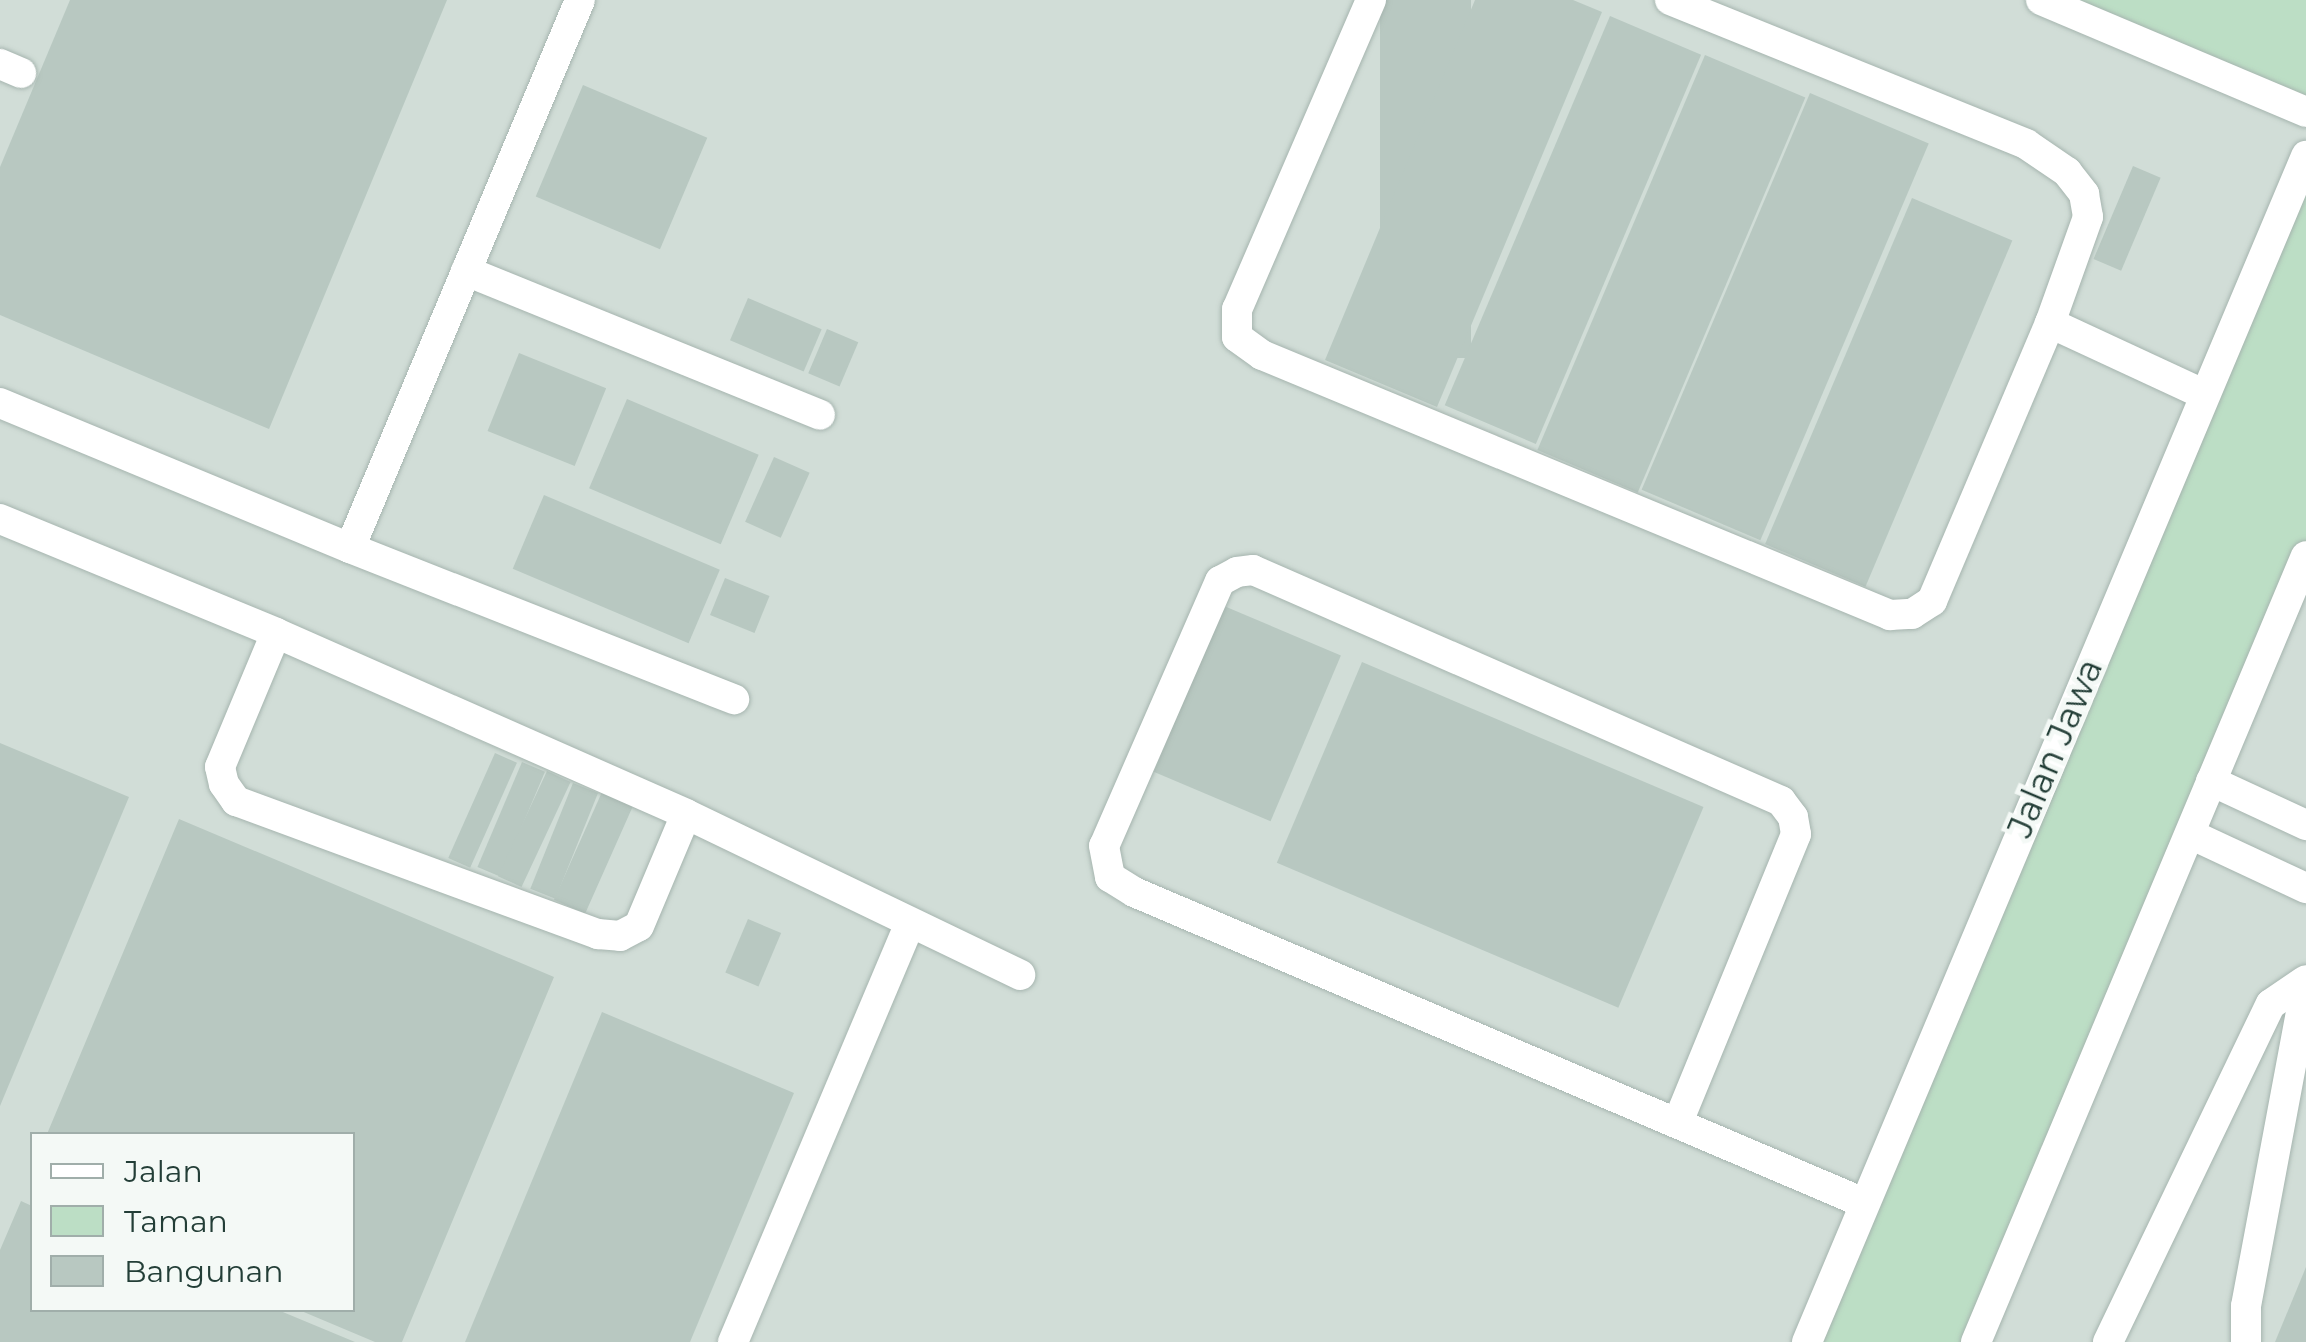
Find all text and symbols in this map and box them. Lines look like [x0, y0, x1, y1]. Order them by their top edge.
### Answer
street label: Jalan Jawa [1999, 653, 2111, 843]
legend [30, 1132, 355, 1312]
text: Jalan [124, 1153, 203, 1190]
text: Taman [124, 1203, 228, 1240]
text: Bangunan [124, 1253, 284, 1290]

